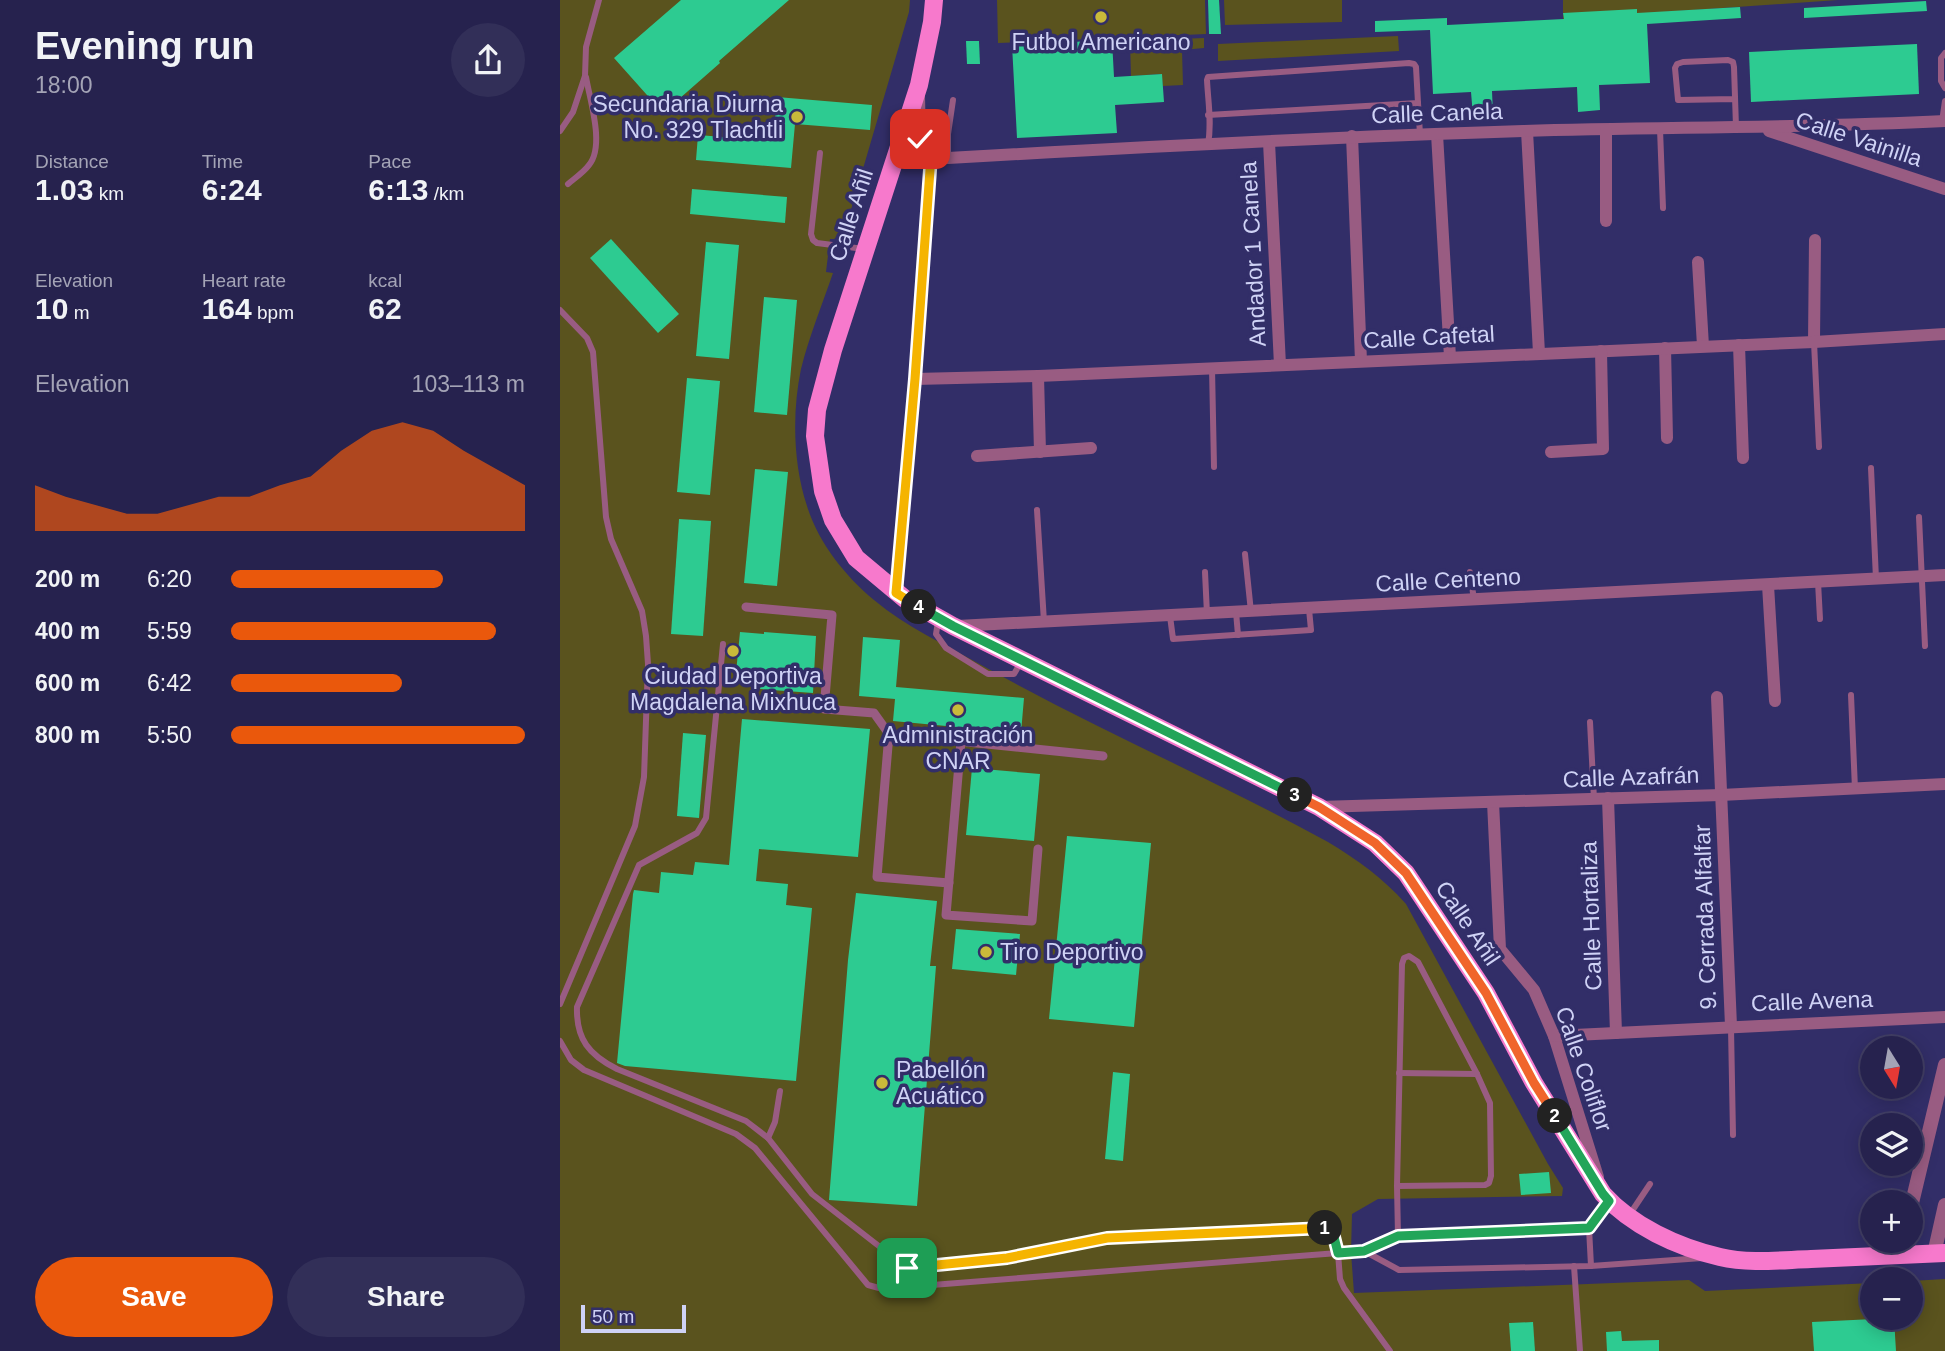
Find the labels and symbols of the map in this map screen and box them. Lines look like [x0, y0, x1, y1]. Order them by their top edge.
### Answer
marker: Futbol Americano [1093, 9, 1109, 25]
place label: Futbol Americano [1012, 29, 1190, 55]
place label: Secundaria Diurna No. 329 Tlachtli [592, 91, 783, 143]
street label: Calle Canela [1371, 98, 1503, 128]
street label: Calle Vainilla [1793, 106, 1926, 172]
marker: Secundaria Diurna No. 329 Tlachtli [789, 109, 805, 125]
pin [890, 109, 950, 169]
street label: Andador 1 Canela [1235, 161, 1271, 347]
street label: Calle Añil [824, 165, 878, 265]
street label: Calle Cafetal [1363, 321, 1495, 353]
street label: Calle Centeno [1375, 563, 1521, 597]
pin: 4 [902, 590, 936, 624]
marker: Ciudad Deportiva Magdalena Mixhuca [725, 643, 741, 659]
place label: Ciudad Deportiva Magdalena Mixhuca [630, 663, 836, 715]
marker: Administración CNAR [950, 702, 966, 718]
place label: Administración CNAR [883, 722, 1033, 774]
street label: Calle Azafrán [1562, 762, 1700, 792]
pin: 3 [1278, 778, 1312, 812]
street label: 9. Cerrada Alfalfar [1689, 824, 1721, 1010]
street label: Calle Hortaliza [1575, 841, 1607, 991]
street label: Calle Añil [1430, 876, 1506, 970]
place label: Tiro Deportivo [1000, 939, 1144, 965]
marker: Tiro Deportivo [978, 944, 994, 960]
street label: Calle Avena [1750, 986, 1874, 1016]
street label: Calle Coliflor [1550, 1003, 1618, 1135]
north arrow [1860, 1036, 1923, 1099]
place label: Pabellón Acuático [896, 1057, 986, 1109]
marker: Pabellón Acuático [874, 1075, 890, 1091]
pin: 2 [1538, 1098, 1572, 1134]
pin: 1 [1308, 1210, 1342, 1246]
pin [877, 1238, 937, 1298]
scale bar [581, 1302, 686, 1334]

